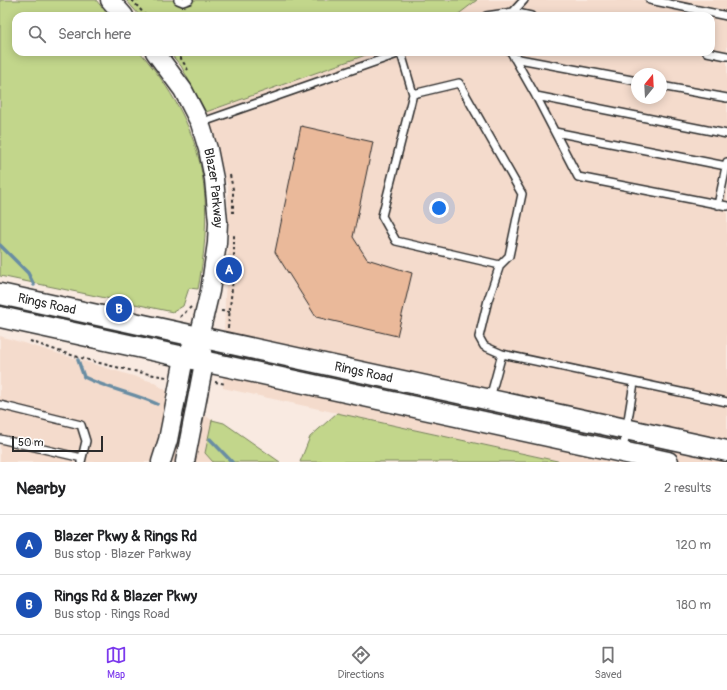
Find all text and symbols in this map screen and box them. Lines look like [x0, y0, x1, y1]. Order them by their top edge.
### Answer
search box [12, 12, 715, 56]
icon: search [26, 23, 48, 45]
text: Search here [58, 25, 131, 44]
north arrow [631, 68, 667, 104]
street label: Blazer Parkway [200, 147, 226, 229]
your location [429, 198, 449, 218]
pin: A [216, 255, 242, 285]
street label: Rings Road [16, 290, 78, 318]
pin: B [106, 294, 132, 324]
street label: Rings Road [333, 358, 394, 387]
scale bar [12, 434, 103, 453]
text: 50 m [18, 436, 44, 449]
text: Nearby [16, 478, 65, 499]
text: 2 results [664, 480, 711, 496]
text: Blazer Pkwy & Rings Rd [54, 527, 197, 546]
text: A [25, 537, 33, 553]
text: 120 m [675, 537, 711, 553]
text: Bus stop · Blazer Parkway [54, 546, 191, 562]
text: Rings Rd & Blazer Pkwy [54, 587, 197, 606]
text: B [25, 597, 33, 613]
text: 180 m [676, 597, 711, 613]
text: Bus stop · Rings Road [54, 606, 170, 622]
tab: Map [105, 644, 127, 681]
tab: Directions [337, 644, 384, 681]
tab: Saved [595, 644, 622, 681]

